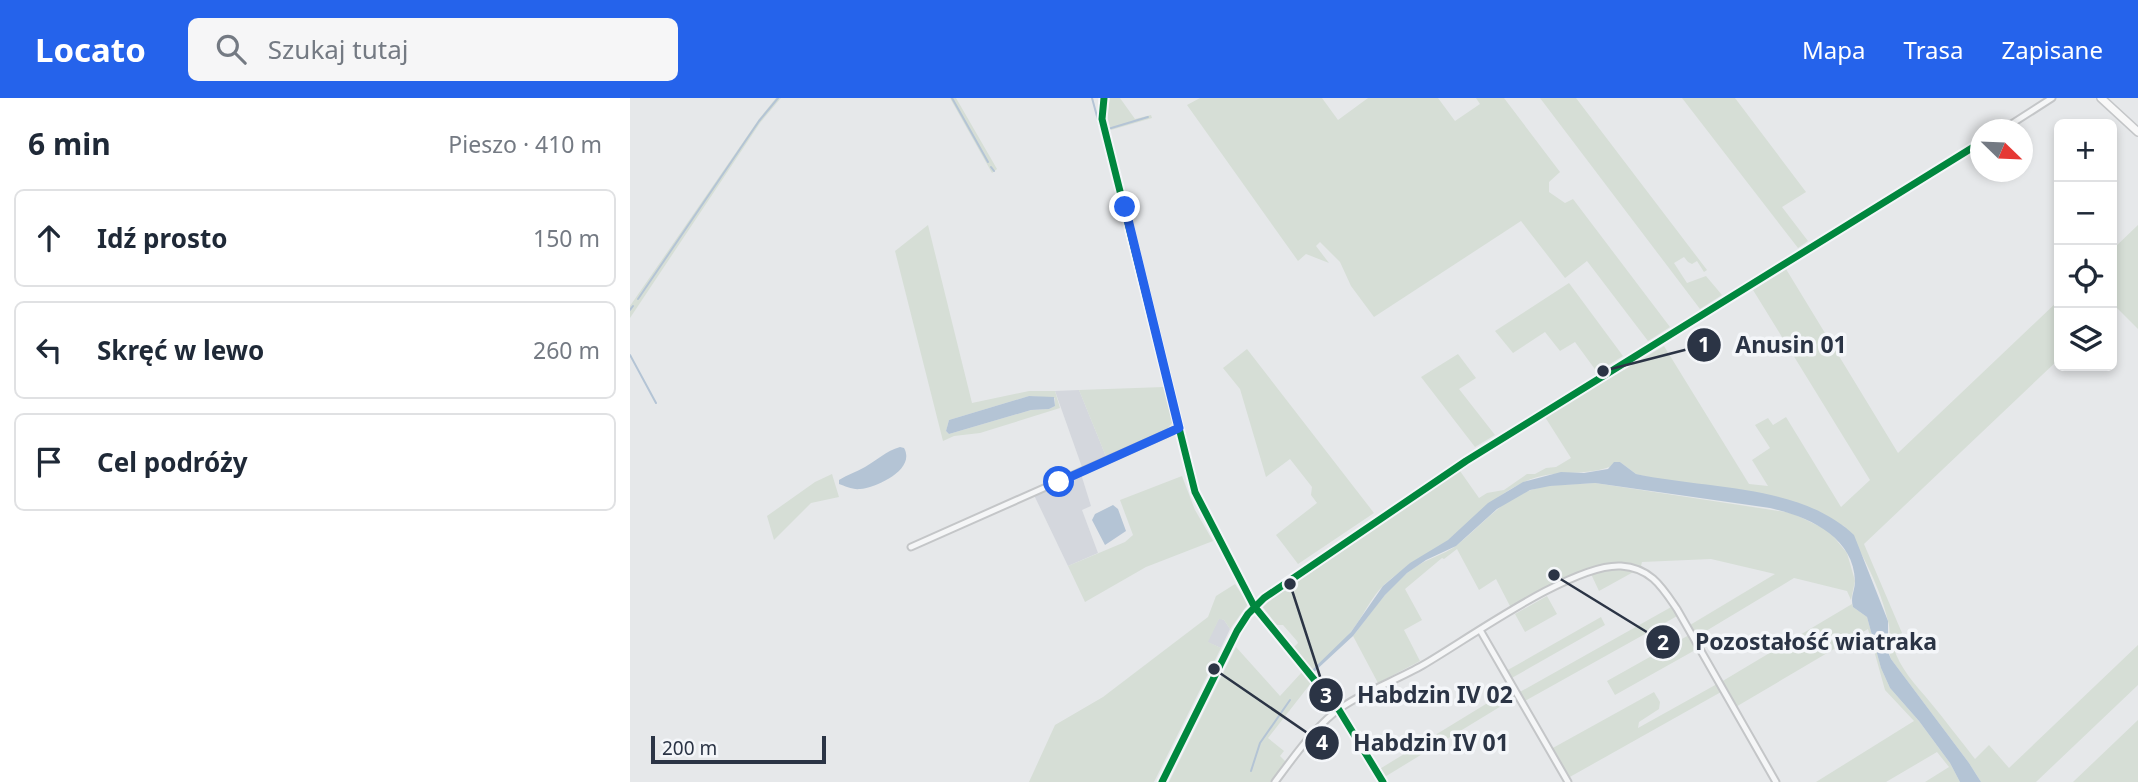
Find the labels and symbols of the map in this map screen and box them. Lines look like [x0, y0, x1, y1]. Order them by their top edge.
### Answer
north arrow [1970, 119, 2033, 182]
route end [1109, 191, 1140, 222]
callout: Anusin 01 [1686, 323, 1861, 367]
text: Anusin 01 [1735, 328, 1847, 360]
text: 1 [1698, 330, 1710, 358]
route start [1043, 466, 1074, 497]
callout: Pozostałość wiatraka [1646, 620, 1951, 664]
text: Pozostałość wiatraka [1695, 625, 1937, 657]
text: 2 [1657, 628, 1669, 656]
callout: Habdzin IV 02 [1308, 673, 1527, 717]
text: Habdzin IV 02 [1357, 678, 1513, 710]
text: 3 [1320, 681, 1332, 709]
callout: Habdzin IV 01 [1304, 721, 1523, 765]
text: Habdzin IV 01 [1353, 726, 1509, 758]
text: 4 [1316, 728, 1328, 756]
scale bar [651, 733, 826, 765]

